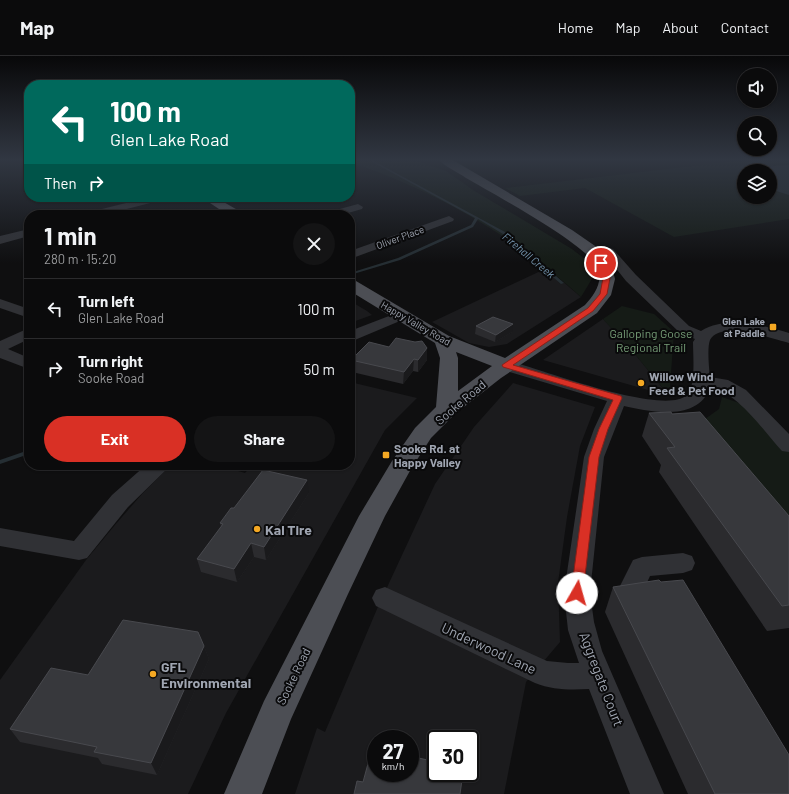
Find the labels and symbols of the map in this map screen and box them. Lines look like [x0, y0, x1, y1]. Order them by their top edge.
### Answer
street label: Oliver Place [374, 223, 426, 251]
water label: Firehall Creek [500, 229, 558, 281]
pin [584, 246, 618, 280]
street label: Happy Valley Road [379, 298, 453, 348]
place label: Glen Lake at Paddle [722, 315, 766, 339]
marker: Glen Lake at Paddle [768, 322, 778, 332]
park label: Galloping Goose Regional Trail [609, 326, 693, 354]
place label: Willow Wind Feed & Pet Food [649, 369, 735, 397]
street label: Sooke Road [432, 377, 488, 427]
marker: Willow Wind Feed & Pet Food [636, 378, 646, 388]
place label: Sooke Rd. at Happy Valley [394, 441, 461, 469]
marker: Sooke Rd. at Happy Valley [381, 450, 391, 460]
place label: Kal Tire [265, 521, 312, 538]
marker: Kal Tire [252, 524, 262, 534]
position arrow [556, 572, 598, 614]
street label: Underwood Lane [439, 619, 539, 677]
street label: Aggregate Court [576, 630, 628, 728]
street label: Sooke Road [273, 645, 313, 707]
place label: GFL Environmental [161, 658, 251, 691]
marker: GFL Environmental [148, 669, 158, 679]
speed limit sign: 30 [427, 730, 479, 782]

